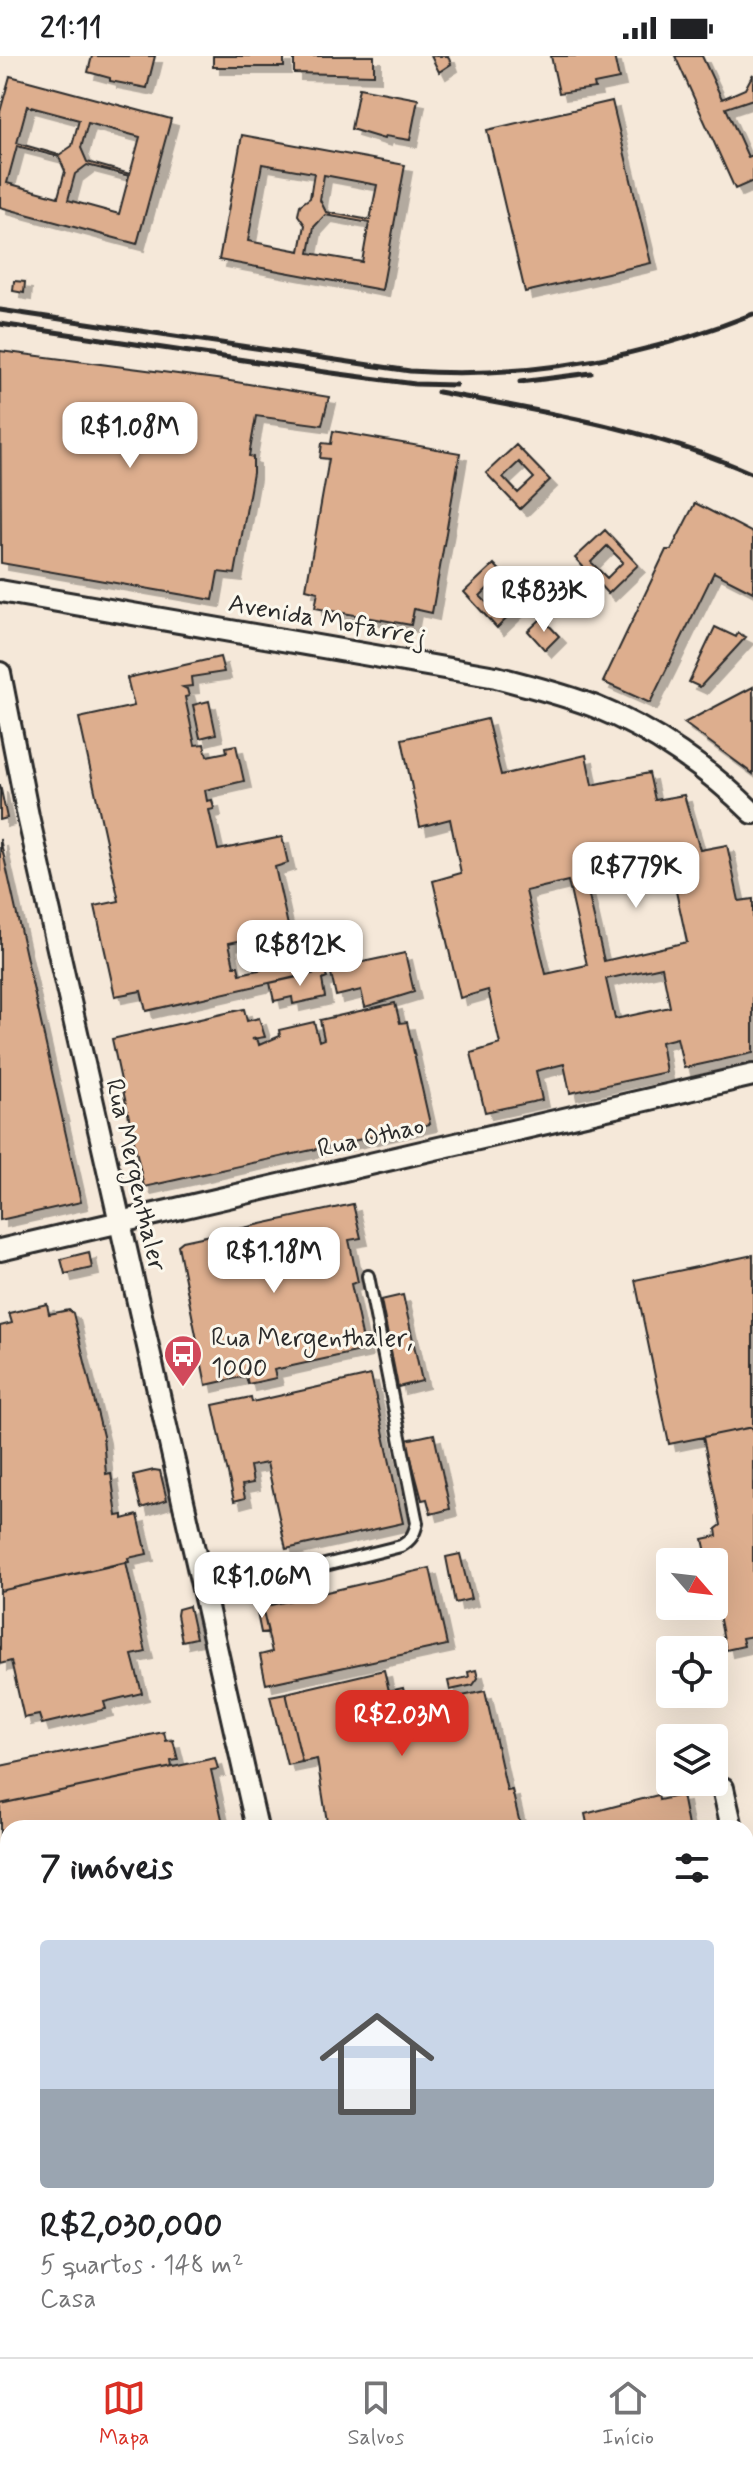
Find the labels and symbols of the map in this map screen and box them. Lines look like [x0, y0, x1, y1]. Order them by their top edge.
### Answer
pin: R$1.08M [56, 402, 204, 470]
pin: R$833K [479, 566, 609, 634]
street label: Avenida Mofarrej [226, 587, 428, 655]
pin: R$779K [571, 842, 701, 910]
pin: R$812K [235, 920, 365, 988]
street label: Rua Mergenthaler [94, 1076, 174, 1275]
street label: Rua Othao [314, 1109, 428, 1167]
pin: R$1.18M [200, 1227, 348, 1295]
place label: Rua Mergenthaler, 1000 [211, 1322, 413, 1386]
bus stop icon: Rua Mergenthaler, 1000 [162, 1333, 204, 1388]
north arrow [656, 1548, 728, 1620]
pin: R$1.06M [188, 1552, 336, 1620]
pin: R$2.03M [328, 1690, 476, 1758]

